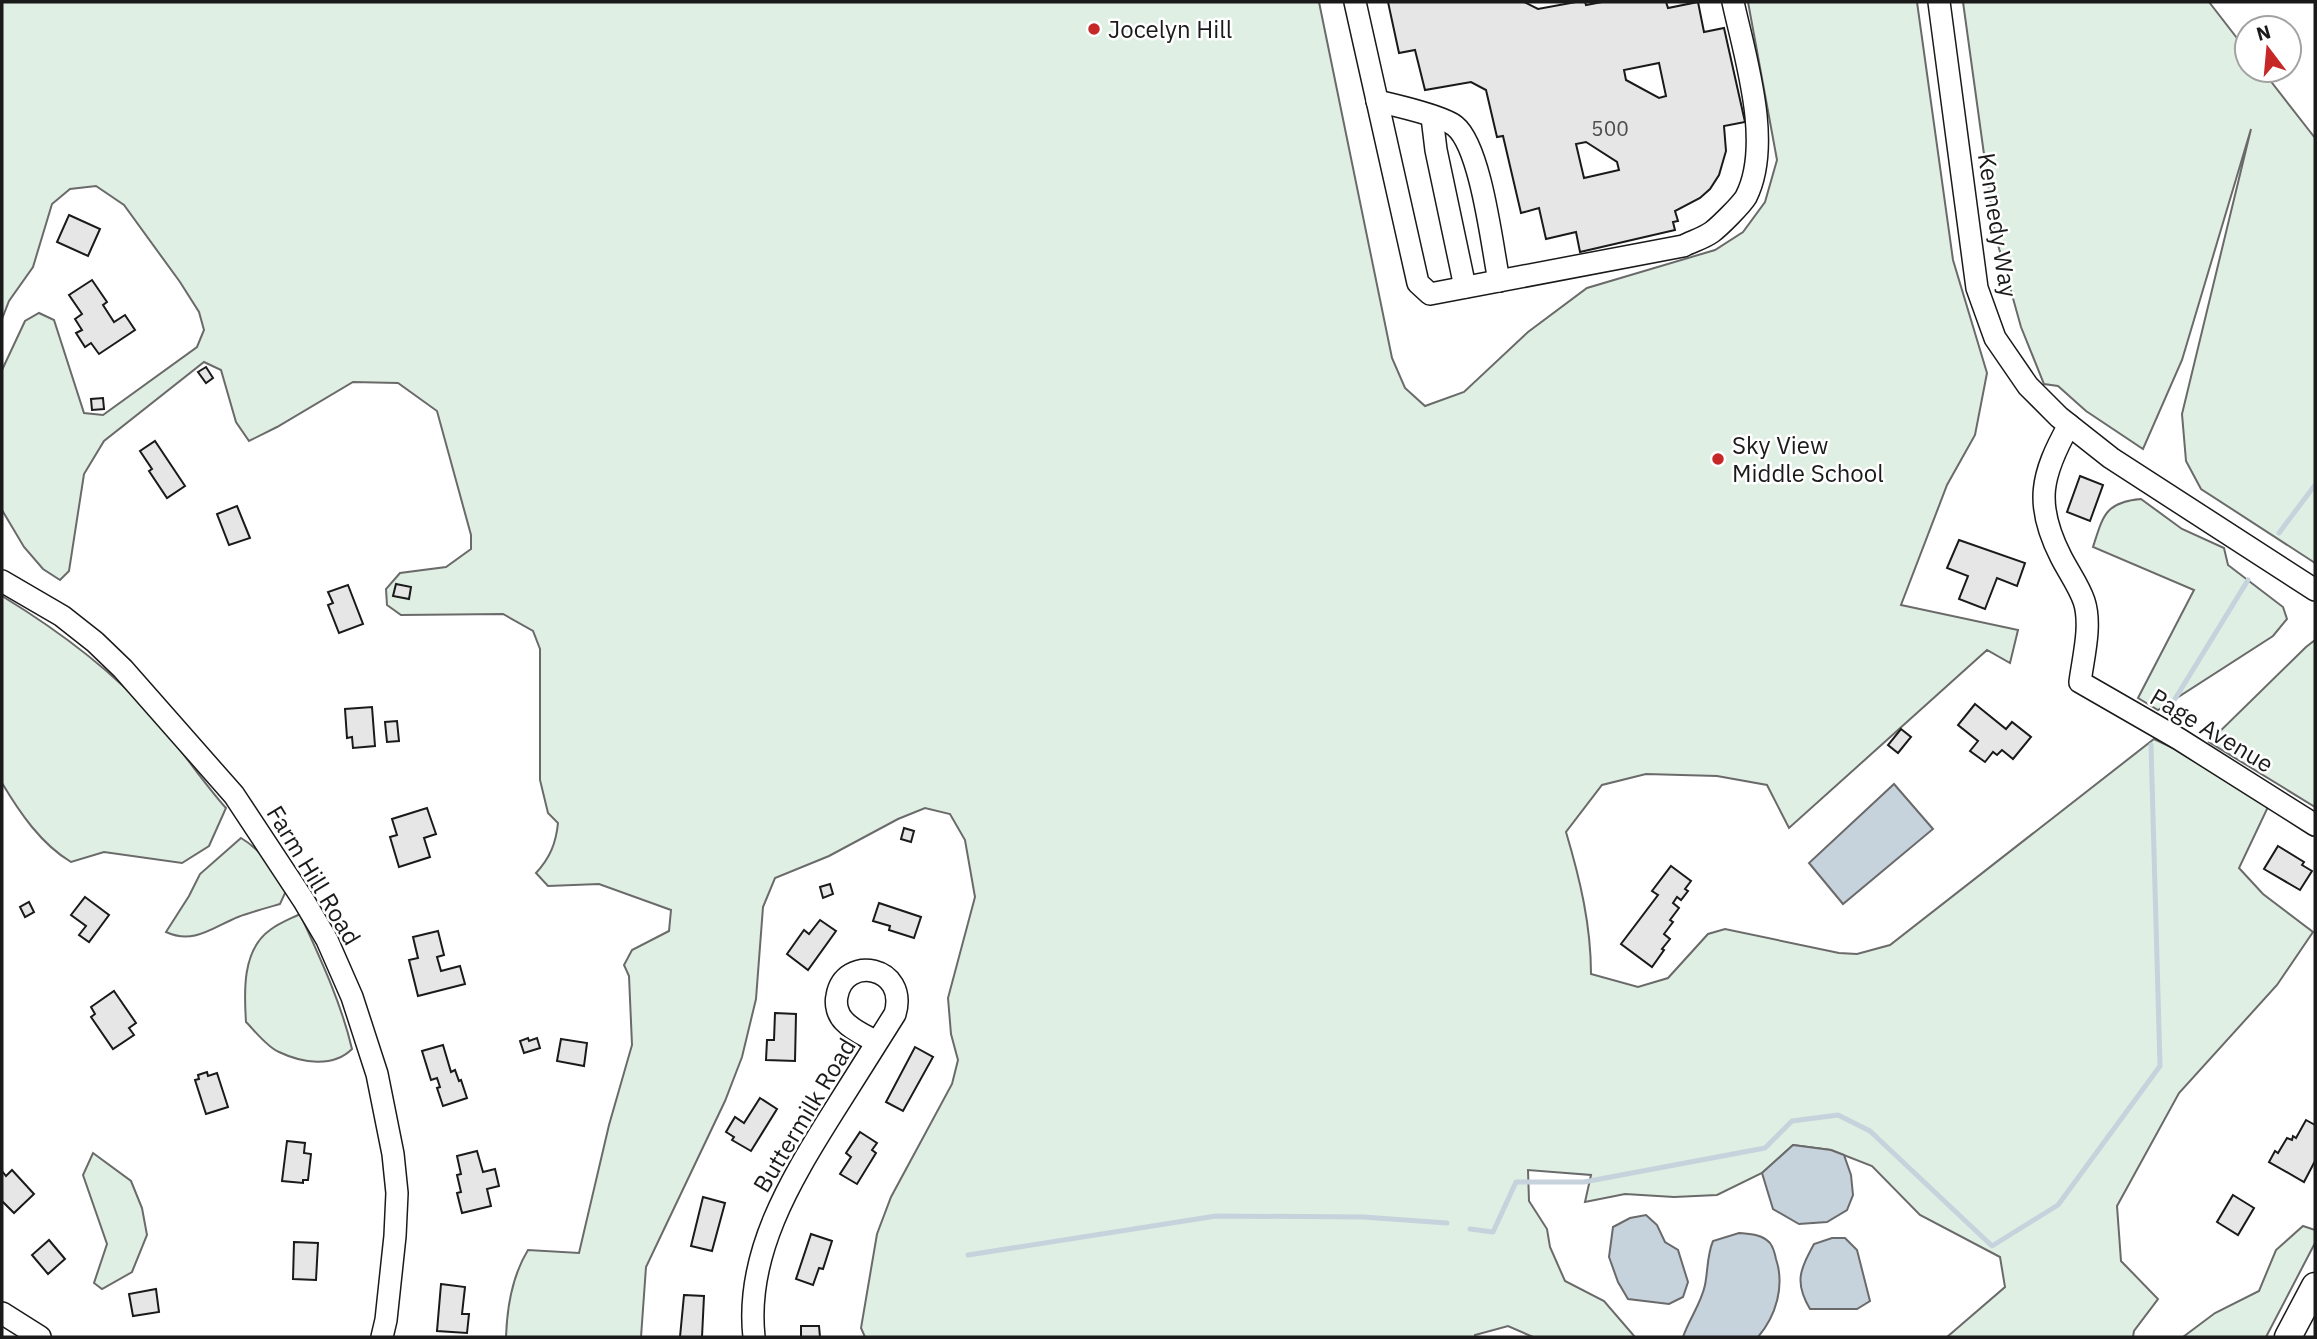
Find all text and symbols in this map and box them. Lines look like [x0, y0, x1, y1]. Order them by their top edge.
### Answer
place label: Jocelyn Hill [1108, 13, 1232, 45]
north arrow [2233, 14, 2303, 84]
text: N [2253, 19, 2273, 46]
marker: Jocelyn Hill [1086, 21, 1102, 37]
house number: 500 [1591, 114, 1629, 142]
street label: Kennedy Way [1971, 151, 2025, 299]
place label: Sky View Middle School [1732, 429, 1884, 489]
marker: Sky View Middle School [1710, 451, 1726, 467]
street label: Page Avenue [2144, 681, 2280, 779]
street label: Farm Hill Road [260, 799, 368, 951]
street label: Buttermilk Road [745, 1032, 863, 1198]

